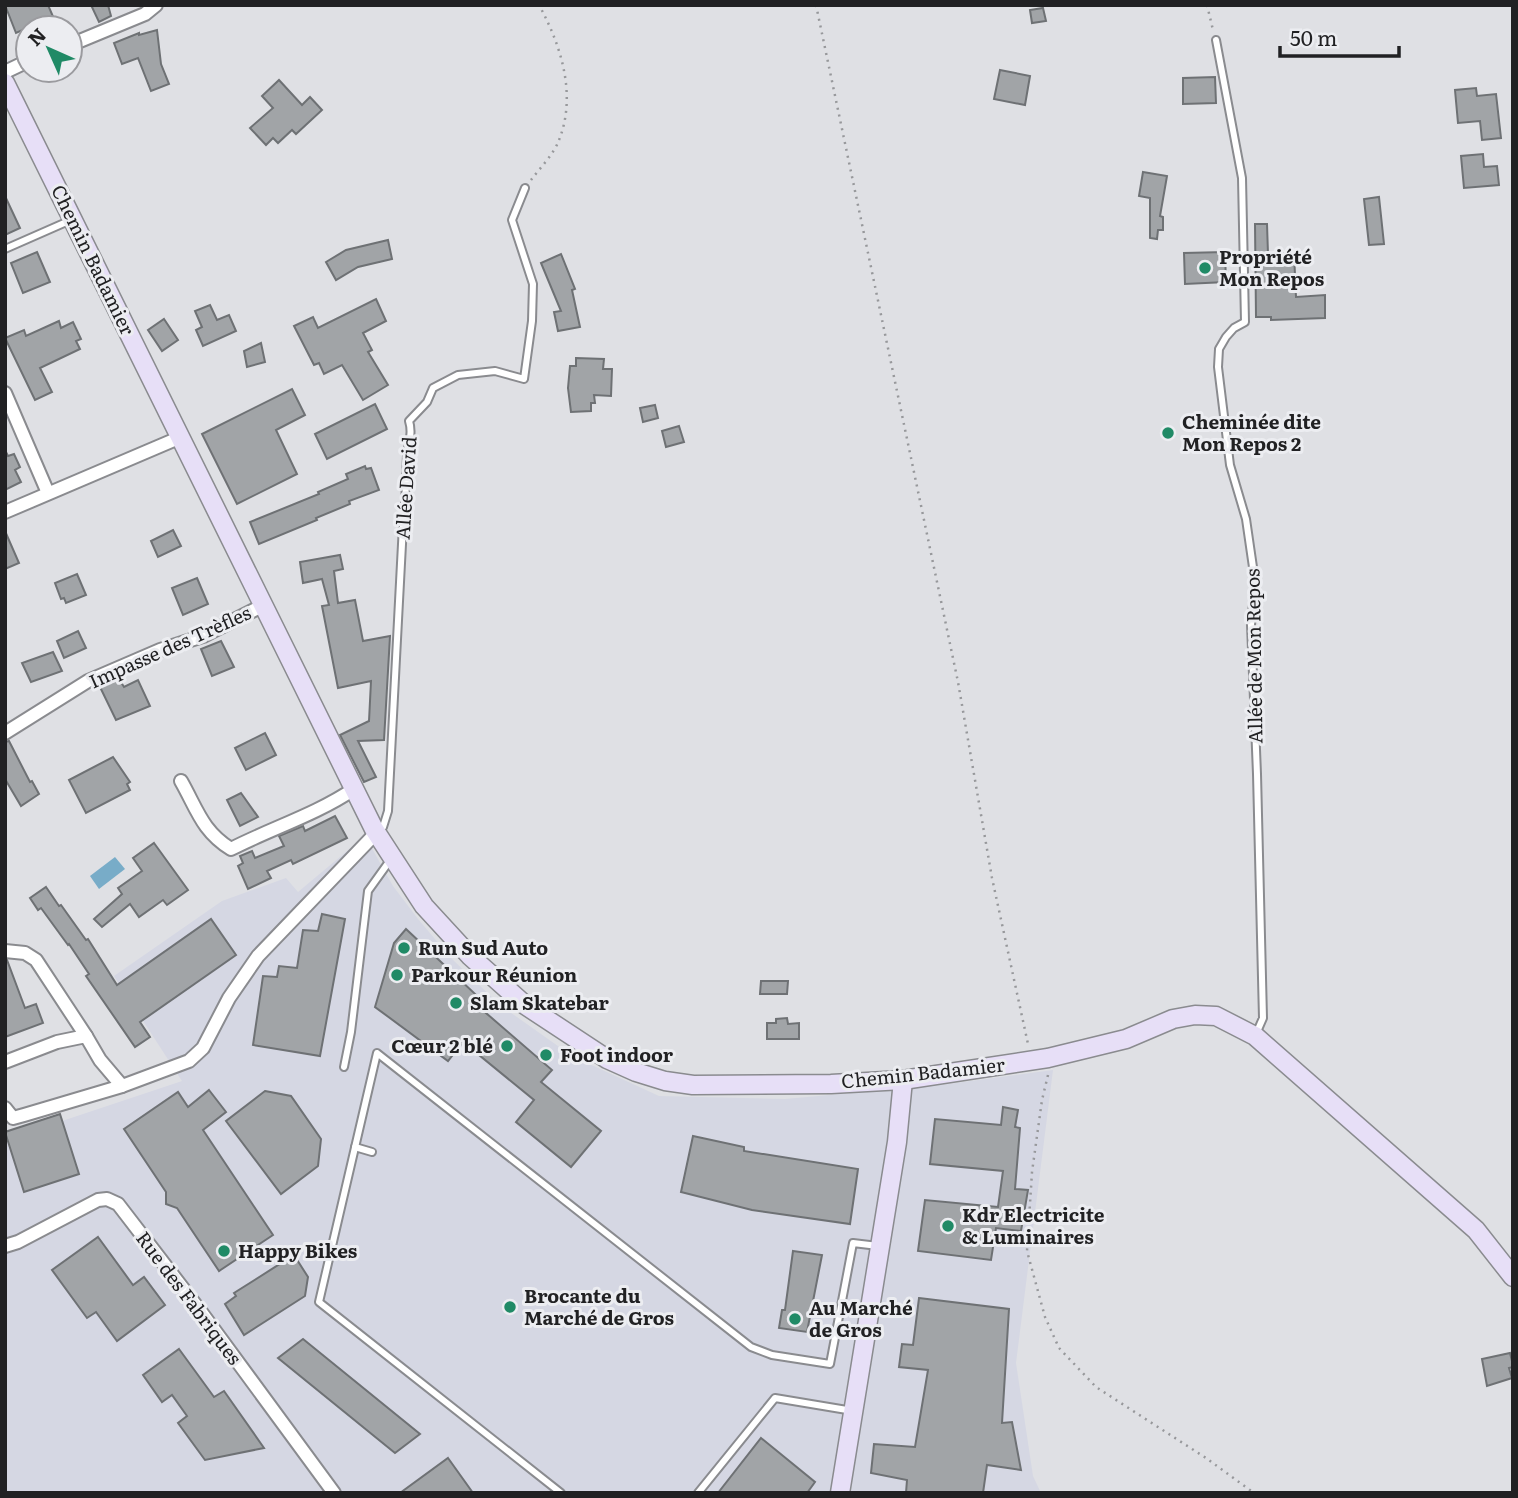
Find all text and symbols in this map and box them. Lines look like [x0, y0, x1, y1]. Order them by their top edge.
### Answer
north arrow [14, 14, 84, 84]
scale bar [1280, 14, 1399, 58]
text: N [21, 21, 52, 52]
text: 50 m [1290, 21, 1337, 52]
street label: Chemin Badamier [45, 180, 142, 339]
place label: Propriété Mon Repos [1219, 242, 1324, 292]
marker: Propriété Mon Repos [1197, 260, 1213, 276]
place label: Cheminée dite Mon Repos 2 [1182, 407, 1321, 457]
marker: Cheminée dite Mon Repos 2 [1160, 425, 1176, 441]
street label: Allée David [387, 435, 423, 540]
street label: Allée de Mon Repos [1237, 568, 1269, 744]
street label: Impasse des Trèfles [84, 598, 256, 694]
place label: Run Sud Auto [418, 933, 548, 961]
marker: Run Sud Auto [396, 940, 412, 956]
place label: Parkour Réunion [411, 960, 577, 988]
marker: Parkour Réunion [389, 967, 405, 983]
place label: Slam Skatebar [470, 988, 610, 1016]
marker: Slam Skatebar [448, 995, 464, 1011]
place label: Cœur 2 blé [391, 1031, 493, 1059]
marker: Cœur 2 blé [499, 1038, 515, 1054]
place label: Foot indoor [560, 1040, 674, 1068]
marker: Foot indoor [538, 1047, 554, 1063]
street label: Chemin Badamier [840, 1050, 1006, 1095]
place label: Kdr Electricite & Luminaires [962, 1200, 1105, 1250]
marker: Kdr Electricite & Luminaires [940, 1218, 956, 1234]
street label: Rue des Fabriques [130, 1225, 250, 1370]
place label: Happy Bikes [238, 1236, 357, 1264]
marker: Happy Bikes [216, 1243, 232, 1259]
place label: Brocante du Marché de Gros [524, 1281, 674, 1331]
place label: Au Marché de Gros [809, 1293, 913, 1343]
marker: Brocante du Marché de Gros [502, 1299, 518, 1315]
marker: Au Marché de Gros [787, 1311, 803, 1327]

